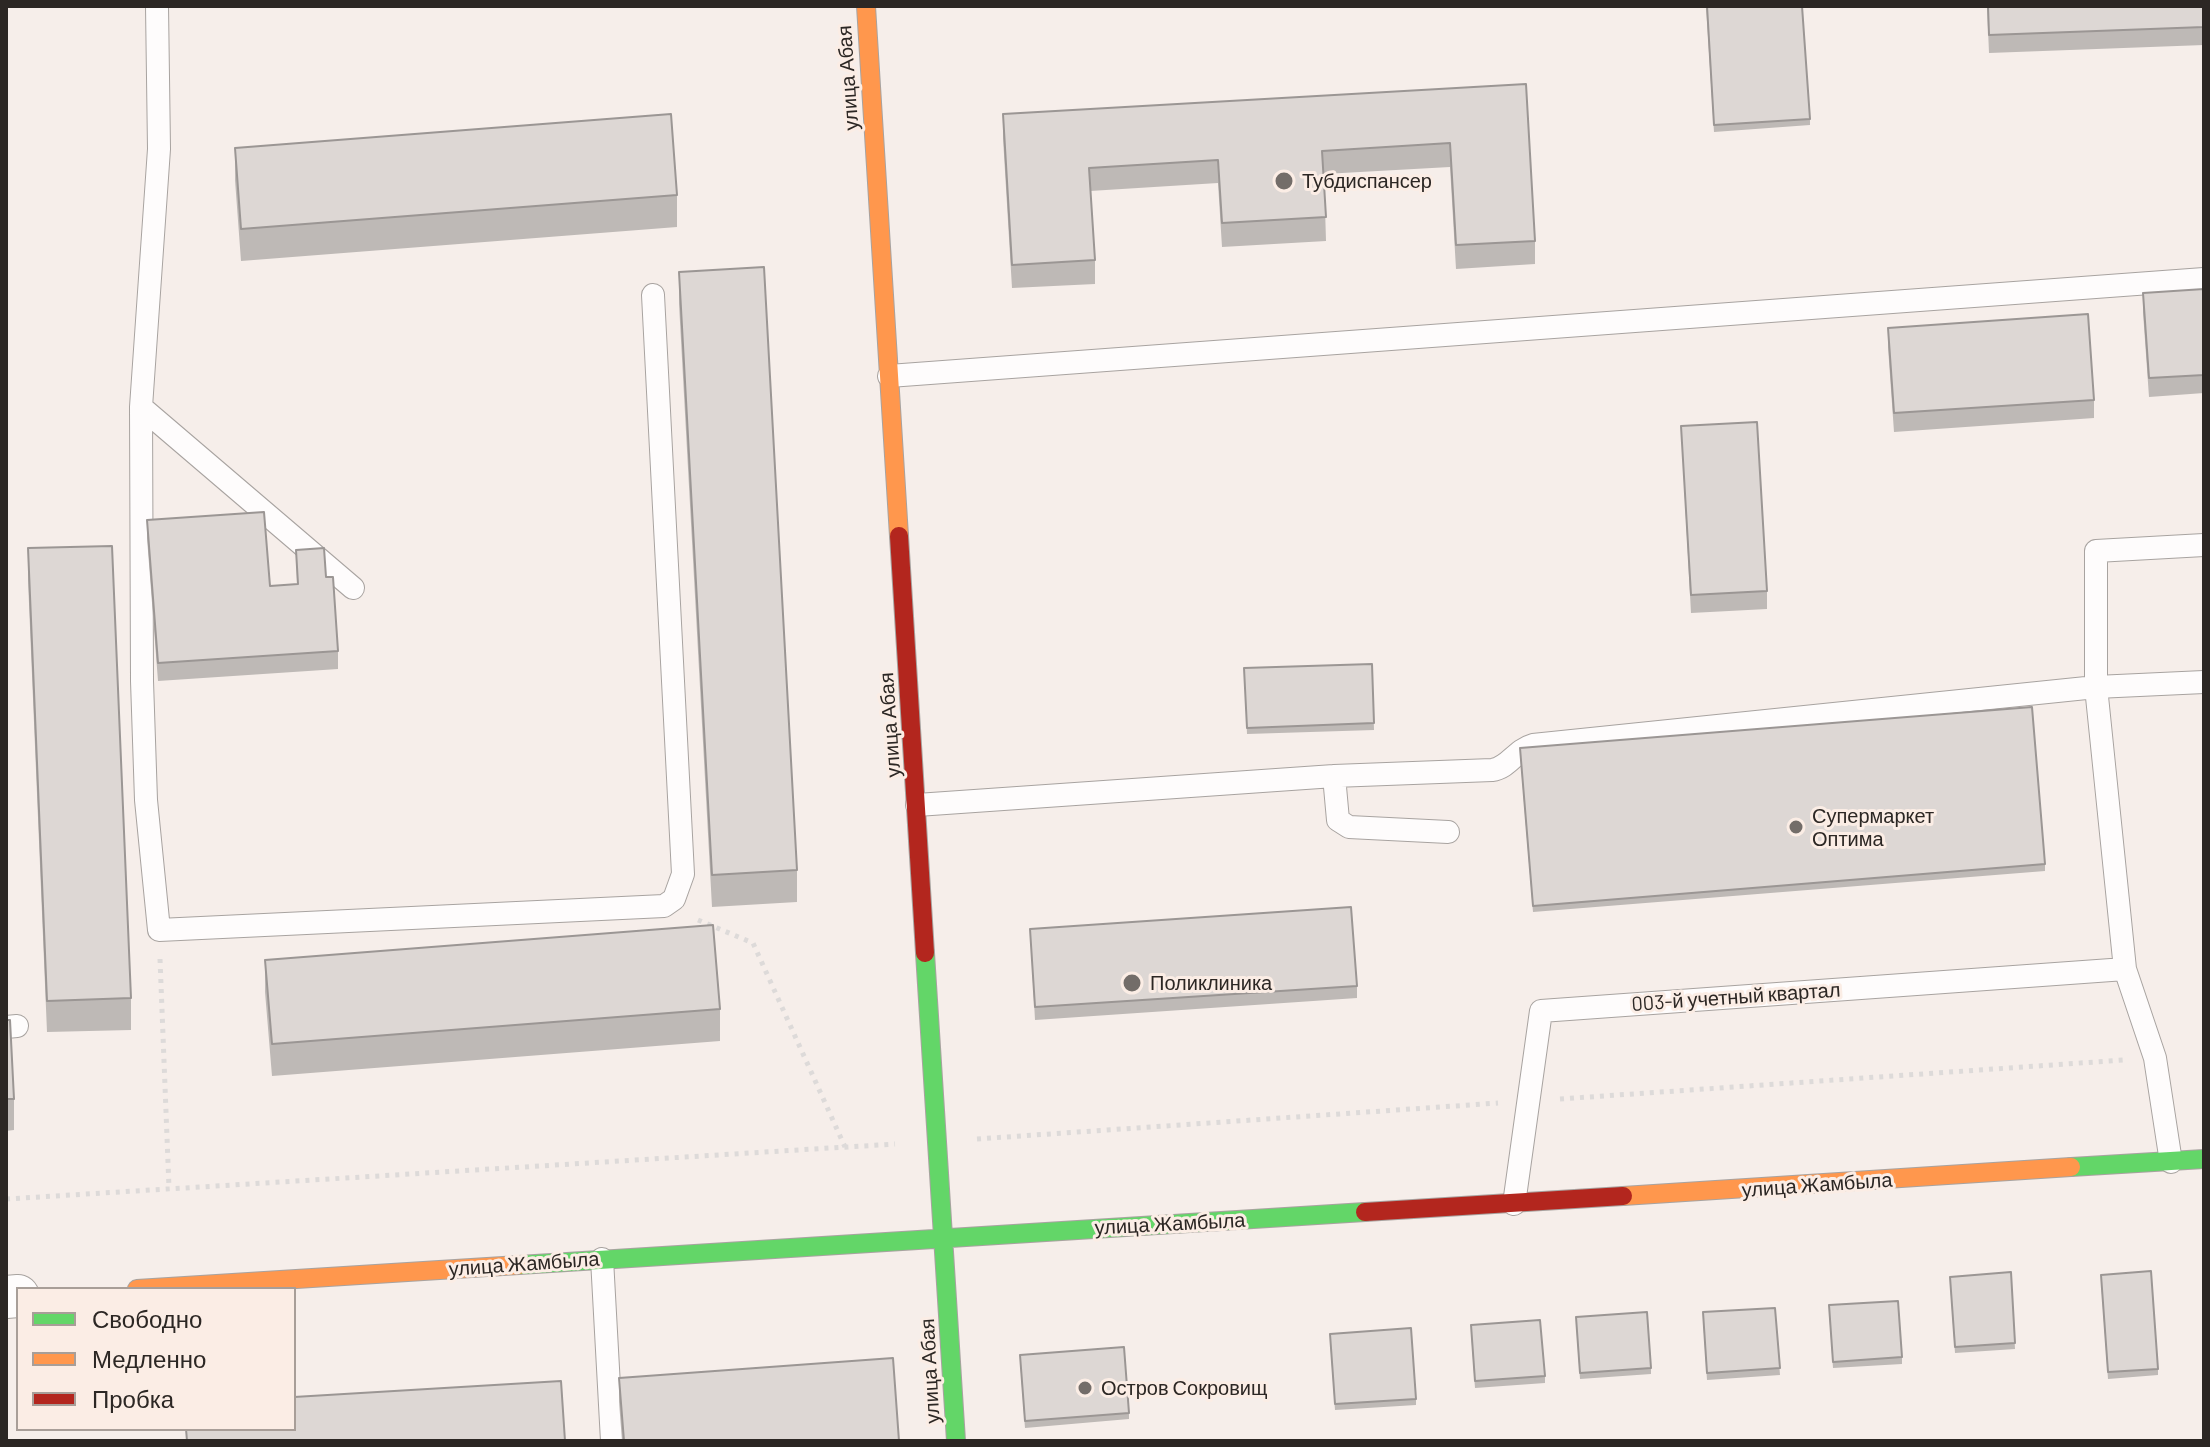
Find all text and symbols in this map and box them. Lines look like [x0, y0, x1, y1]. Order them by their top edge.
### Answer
street label: улица Абая [832, 25, 864, 131]
place label: Тубдиспансер [1302, 169, 1432, 193]
marker: Тубдиспансер [1273, 170, 1295, 192]
street label: улица Абая [874, 672, 906, 778]
place label: Супермаркет Оптима [1812, 804, 1934, 851]
marker: Супермаркет Оптима [1787, 818, 1805, 836]
place label: Поликлиника [1150, 971, 1272, 995]
marker: Поликлиника [1121, 972, 1143, 994]
street label: 003-й учетный квартал [1631, 978, 1841, 1016]
street label: улица Жамбыла [1741, 1168, 1893, 1202]
street label: улица Жамбыла [1094, 1208, 1246, 1240]
street label: улица Жамбыла [448, 1247, 600, 1281]
legend [16, 1287, 296, 1431]
text: Свободно [92, 1304, 202, 1333]
street label: улица Абая [915, 1318, 945, 1424]
text: Медленно [92, 1344, 206, 1373]
place label: Остров Сокровищ [1101, 1376, 1267, 1400]
marker: Остров Сокровищ [1076, 1379, 1094, 1397]
text: Пробка [92, 1384, 174, 1413]

